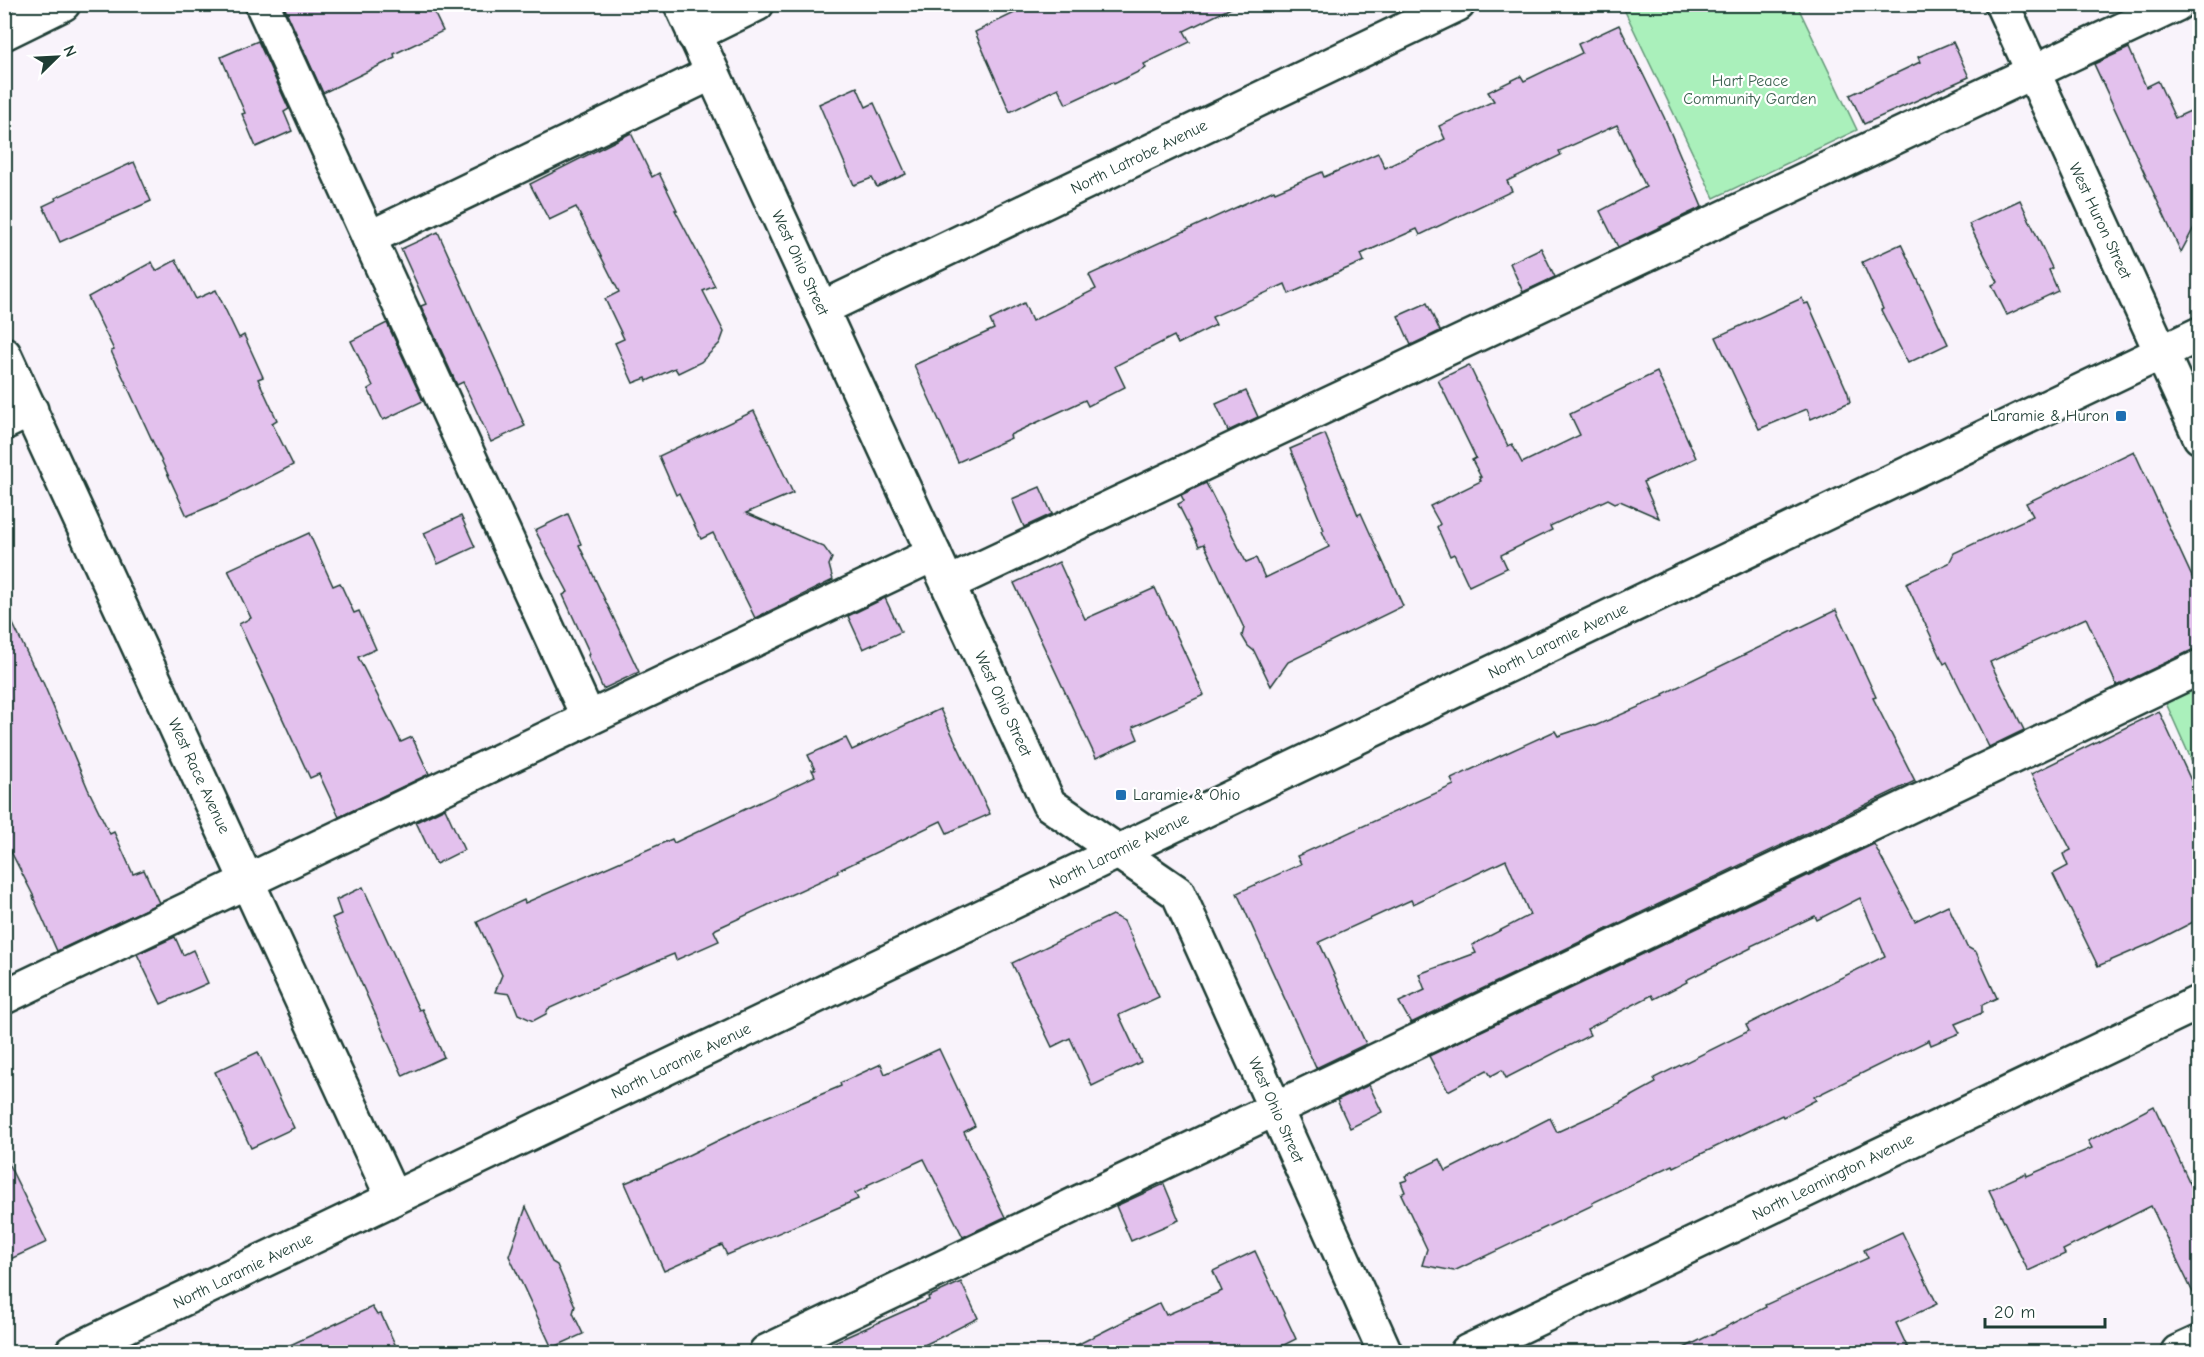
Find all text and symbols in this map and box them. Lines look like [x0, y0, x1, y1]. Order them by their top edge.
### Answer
north arrow [27, 27, 87, 87]
text: N [59, 43, 80, 60]
park label: Hart Peace Community Garden [1683, 72, 1817, 108]
street label: North Latrobe Avenue [1068, 116, 1210, 198]
street label: West Huron Street [2065, 160, 2135, 282]
street label: West Ohio Street [768, 208, 832, 319]
place label: Laramie & Huron [1990, 407, 2109, 425]
marker: Laramie & Huron [2114, 409, 2128, 423]
street label: North Laramie Avenue [1485, 599, 1631, 683]
street label: West Ohio Street [971, 649, 1035, 760]
street label: West Race Avenue [164, 716, 234, 836]
place label: Laramie & Ohio [1133, 786, 1240, 804]
marker: Laramie & Ohio [1114, 788, 1128, 802]
street label: North Laramie Avenue [1046, 809, 1192, 893]
street label: North Laramie Avenue [608, 1019, 754, 1103]
street label: West Ohio Street [1245, 1054, 1308, 1166]
street label: North Leamington Avenue [1749, 1130, 1917, 1224]
street label: North Laramie Avenue [170, 1229, 316, 1313]
scale bar [1985, 1291, 2105, 1329]
text: 20 m [1994, 1302, 2035, 1323]

